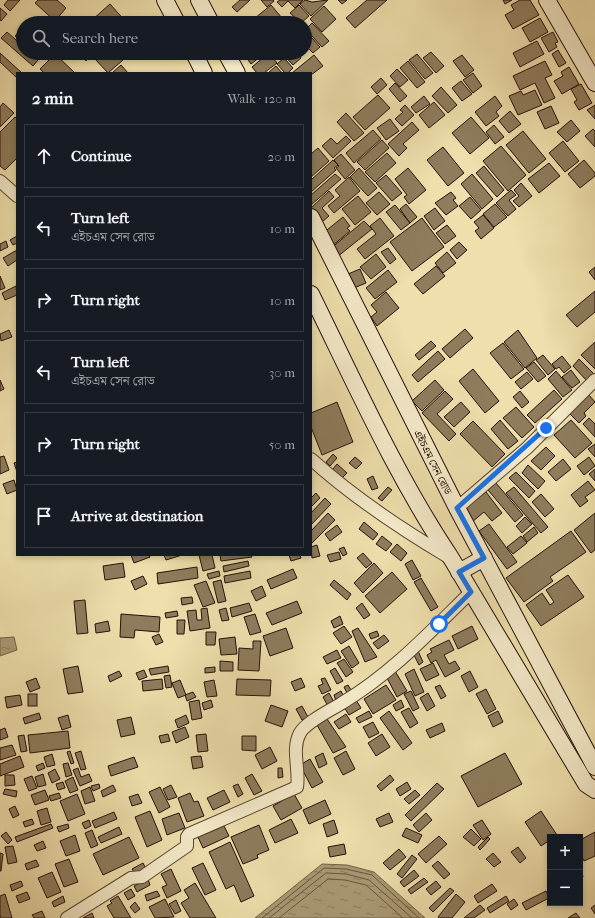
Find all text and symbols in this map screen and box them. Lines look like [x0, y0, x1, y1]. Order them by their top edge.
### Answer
search box [16, 16, 312, 60]
icon: search [30, 27, 52, 49]
text: Search here [62, 29, 138, 47]
text: 2 min [32, 88, 73, 108]
text: Walk · 120 m [228, 91, 296, 106]
icon: ahead [33, 145, 55, 167]
text: Continue [71, 147, 131, 165]
text: 20 m [268, 149, 295, 164]
text: Turn left [71, 209, 129, 227]
icon: left [33, 217, 55, 239]
text: 10 m [270, 221, 295, 236]
text: এইচএম সেন রোড [71, 229, 155, 244]
icon: right [33, 289, 55, 311]
text: Turn right [71, 291, 140, 309]
text: 10 m [270, 293, 295, 308]
text: Turn left [71, 353, 129, 371]
icon: left [33, 361, 55, 383]
text: 30 m [269, 365, 295, 380]
text: এইচএম সেন রোড [71, 373, 155, 388]
route end [537, 419, 555, 437]
street label: এইচএম সেন রোড [411, 427, 456, 498]
icon: right [33, 433, 55, 455]
text: Turn right [71, 435, 140, 453]
text: 50 m [269, 437, 295, 452]
icon: arrive [33, 505, 55, 527]
text: Arrive at destination [71, 507, 203, 525]
route start [430, 615, 448, 633]
map controls [547, 834, 583, 906]
button: + [547, 834, 583, 870]
button: − [547, 870, 583, 906]

